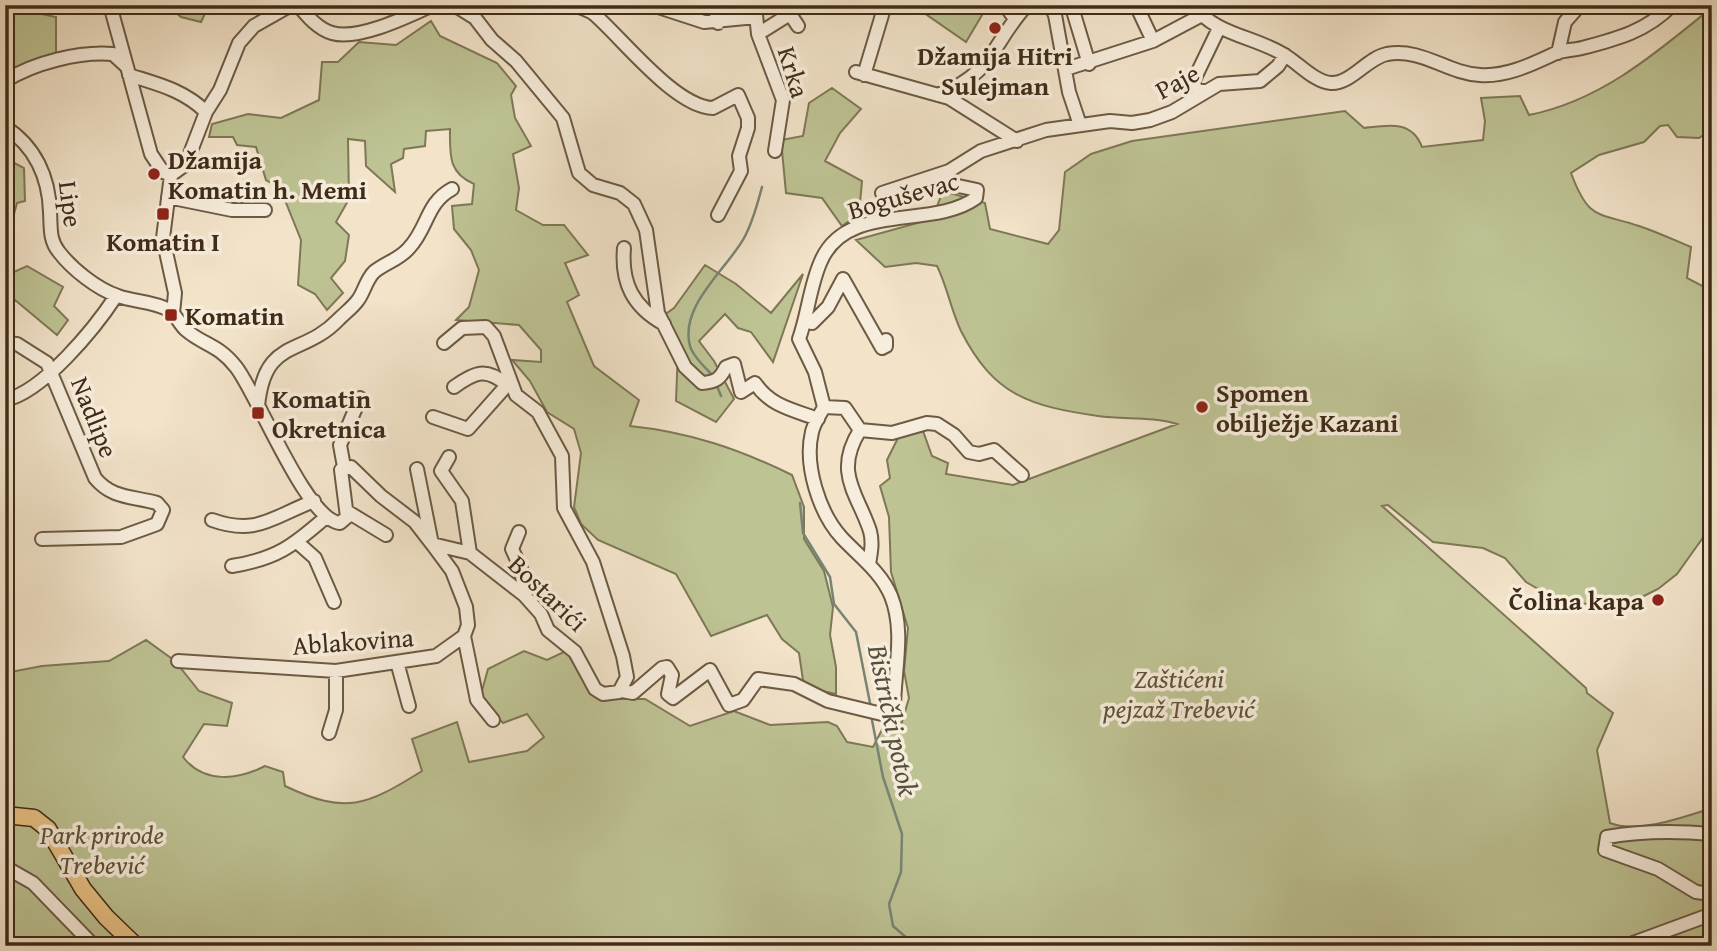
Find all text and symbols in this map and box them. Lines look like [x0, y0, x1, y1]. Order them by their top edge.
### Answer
marker: Džamija Hitri Sulejman [987, 20, 1003, 36]
place label: Džamija Hitri Sulejman [917, 36, 1073, 105]
street label: Krka [768, 42, 820, 103]
street label: Paje [1148, 53, 1206, 109]
place label: Džamija Komatin h. Memi [168, 140, 367, 209]
street label: Boguševac [843, 161, 963, 229]
marker: Džamija Komatin h. Memi [146, 166, 162, 182]
street label: Lipe [49, 179, 93, 229]
marker: Komatin I [155, 206, 171, 222]
place label: Komatin I [106, 222, 220, 261]
place label: Komatin [185, 296, 285, 335]
marker: Komatin [163, 307, 179, 323]
street label: Nadlipe [61, 371, 129, 463]
place label: Spomen obilježje Kazani [1216, 373, 1398, 442]
place label: Komatin Okretnica [272, 379, 387, 448]
marker: Spomen obilježje Kazani [1194, 399, 1210, 415]
marker: Komatin Okretnica [250, 405, 266, 421]
street label: Bostarići [500, 545, 596, 641]
place label: Čolina kapa [1509, 581, 1645, 620]
marker: Čolina kapa [1650, 592, 1666, 608]
street label: Ablakovina [291, 617, 416, 665]
water label: Bistrički potok [858, 639, 930, 800]
park label: Zaštićeni pejzaž Trebević [1102, 659, 1256, 728]
park label: Park prirode Trebević [39, 815, 164, 884]

